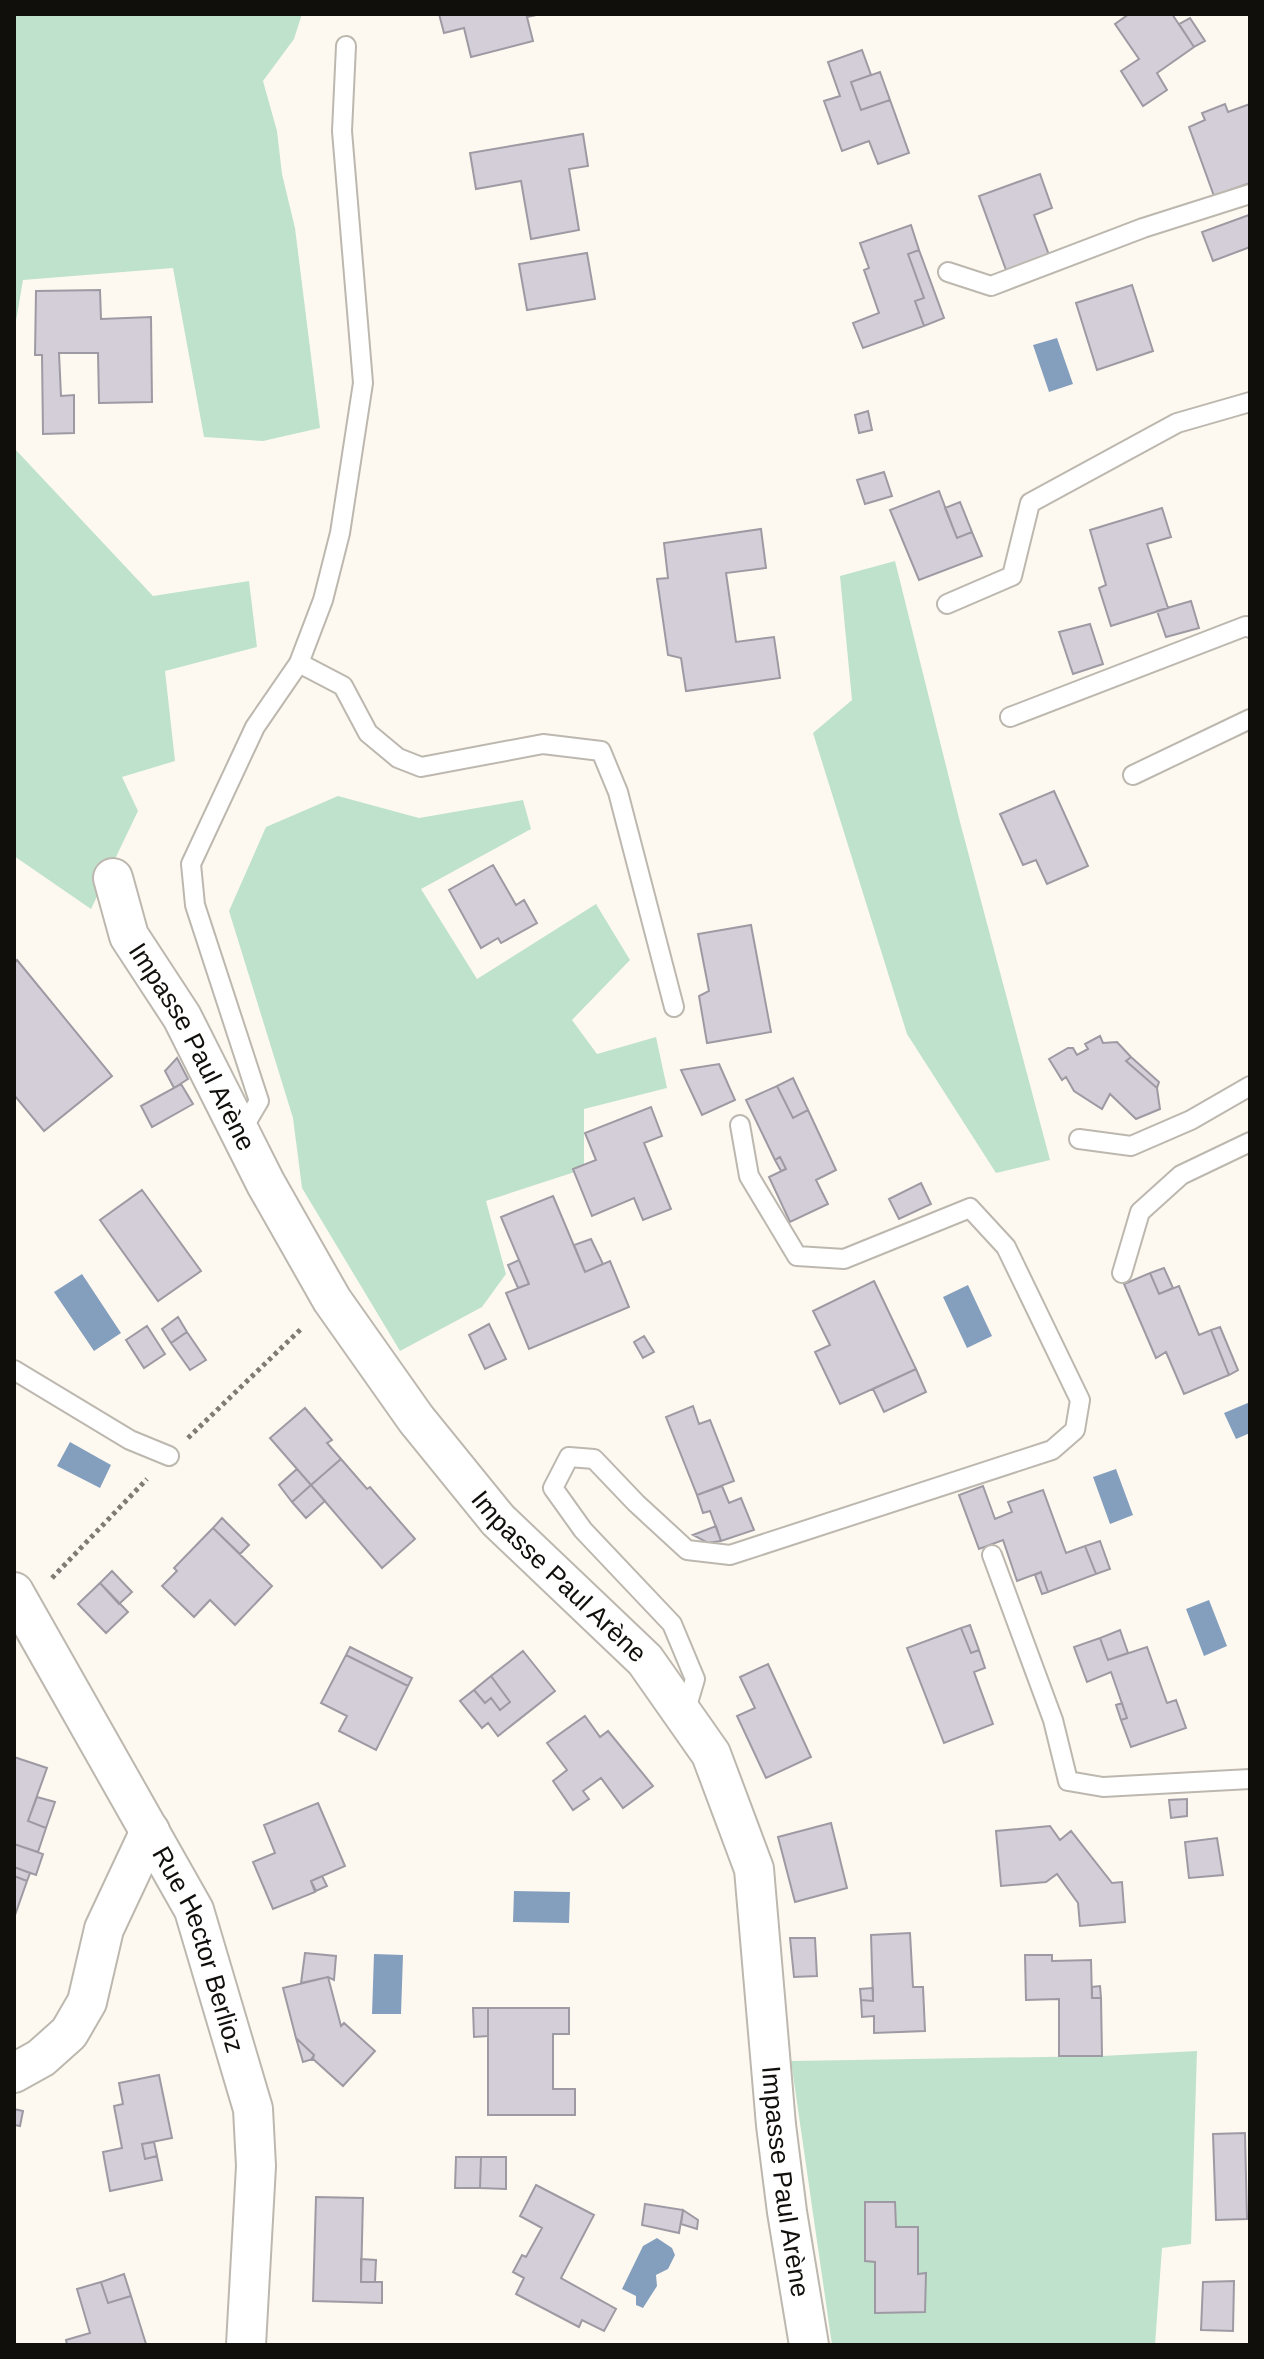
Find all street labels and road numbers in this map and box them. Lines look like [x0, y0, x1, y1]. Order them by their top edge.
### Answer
street label: Impasse Paul Arène [123, 937, 262, 1155]
street label: Impasse Paul Arène [465, 1485, 653, 1668]
street label: Rue Hector Berlioz [146, 1841, 250, 2056]
street label: Impasse Paul Arène [756, 2065, 816, 2299]

